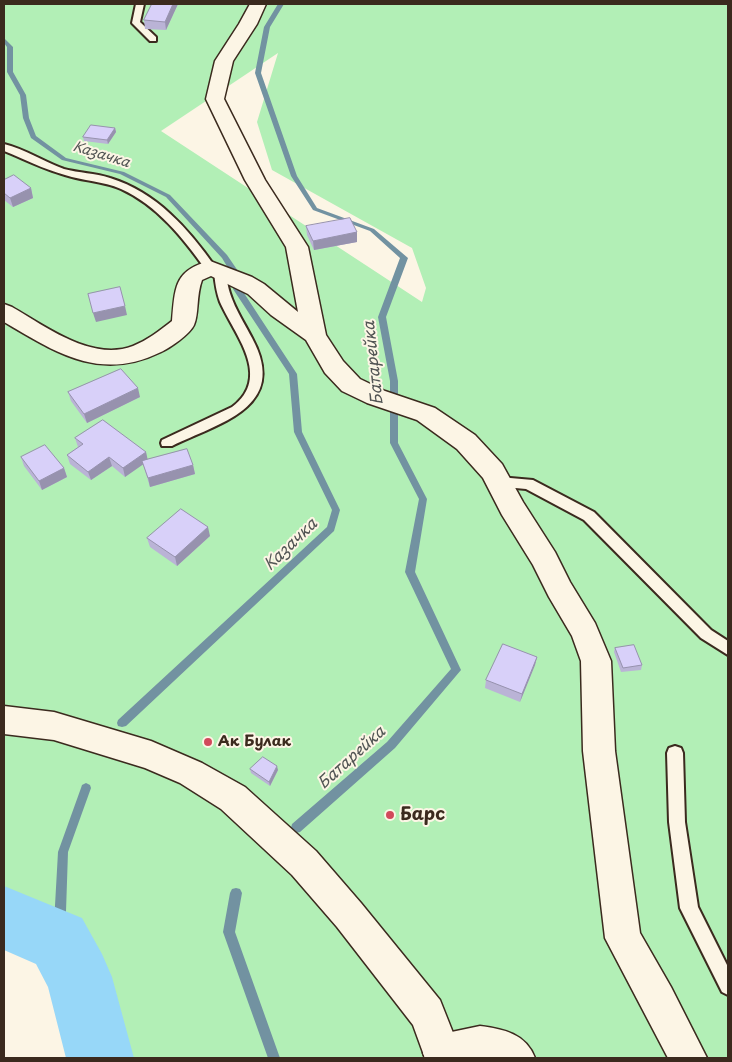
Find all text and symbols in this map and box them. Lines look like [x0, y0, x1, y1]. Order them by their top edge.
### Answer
water label: Казачка [71, 138, 131, 172]
water label: Батарейка [360, 320, 388, 406]
water label: Казачка [260, 515, 322, 575]
water label: Батарейка [314, 723, 390, 793]
place label: Ак Булак [218, 733, 291, 751]
marker: Ак Булак [202, 736, 214, 748]
place label: Барс [400, 804, 445, 826]
marker: Барс [384, 809, 396, 821]

